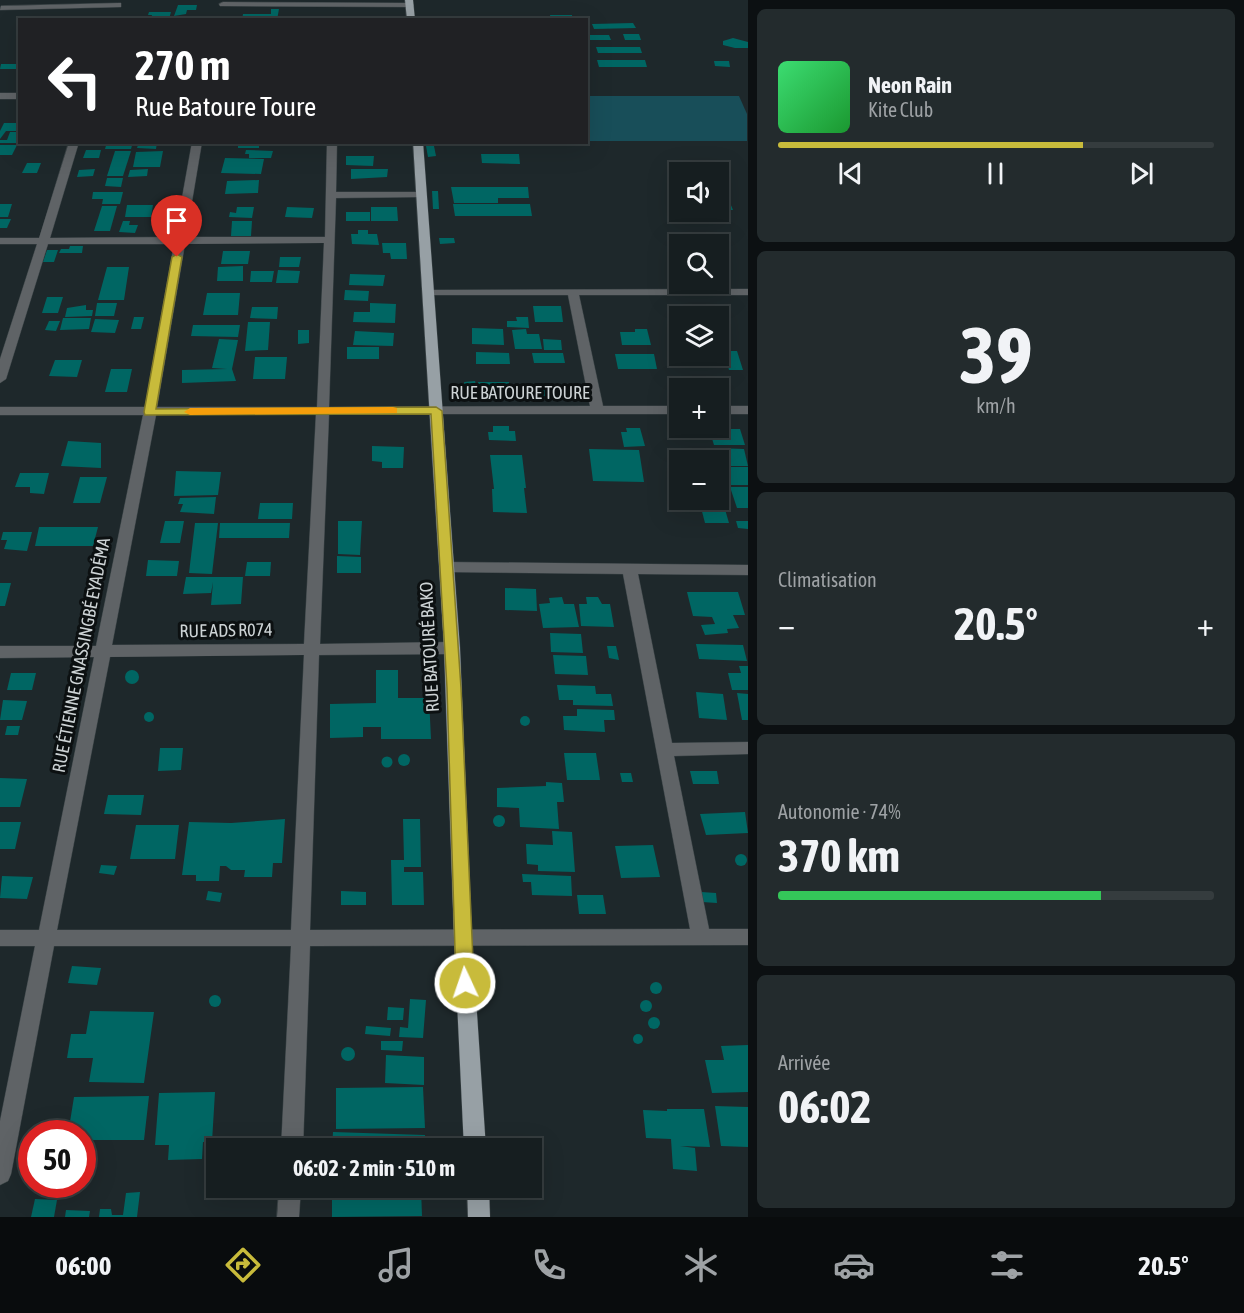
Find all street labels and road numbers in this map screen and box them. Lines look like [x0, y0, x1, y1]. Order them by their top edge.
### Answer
street label: RUE BATOURE TOURE [450, 382, 590, 403]
street label: RUE ÉTIENNE GNASSINGBÉ EYADÉMA [48, 536, 114, 774]
street label: RUE BATOURÉ BAKO [415, 581, 443, 713]
street label: RUE ADS R074 [179, 619, 273, 641]

